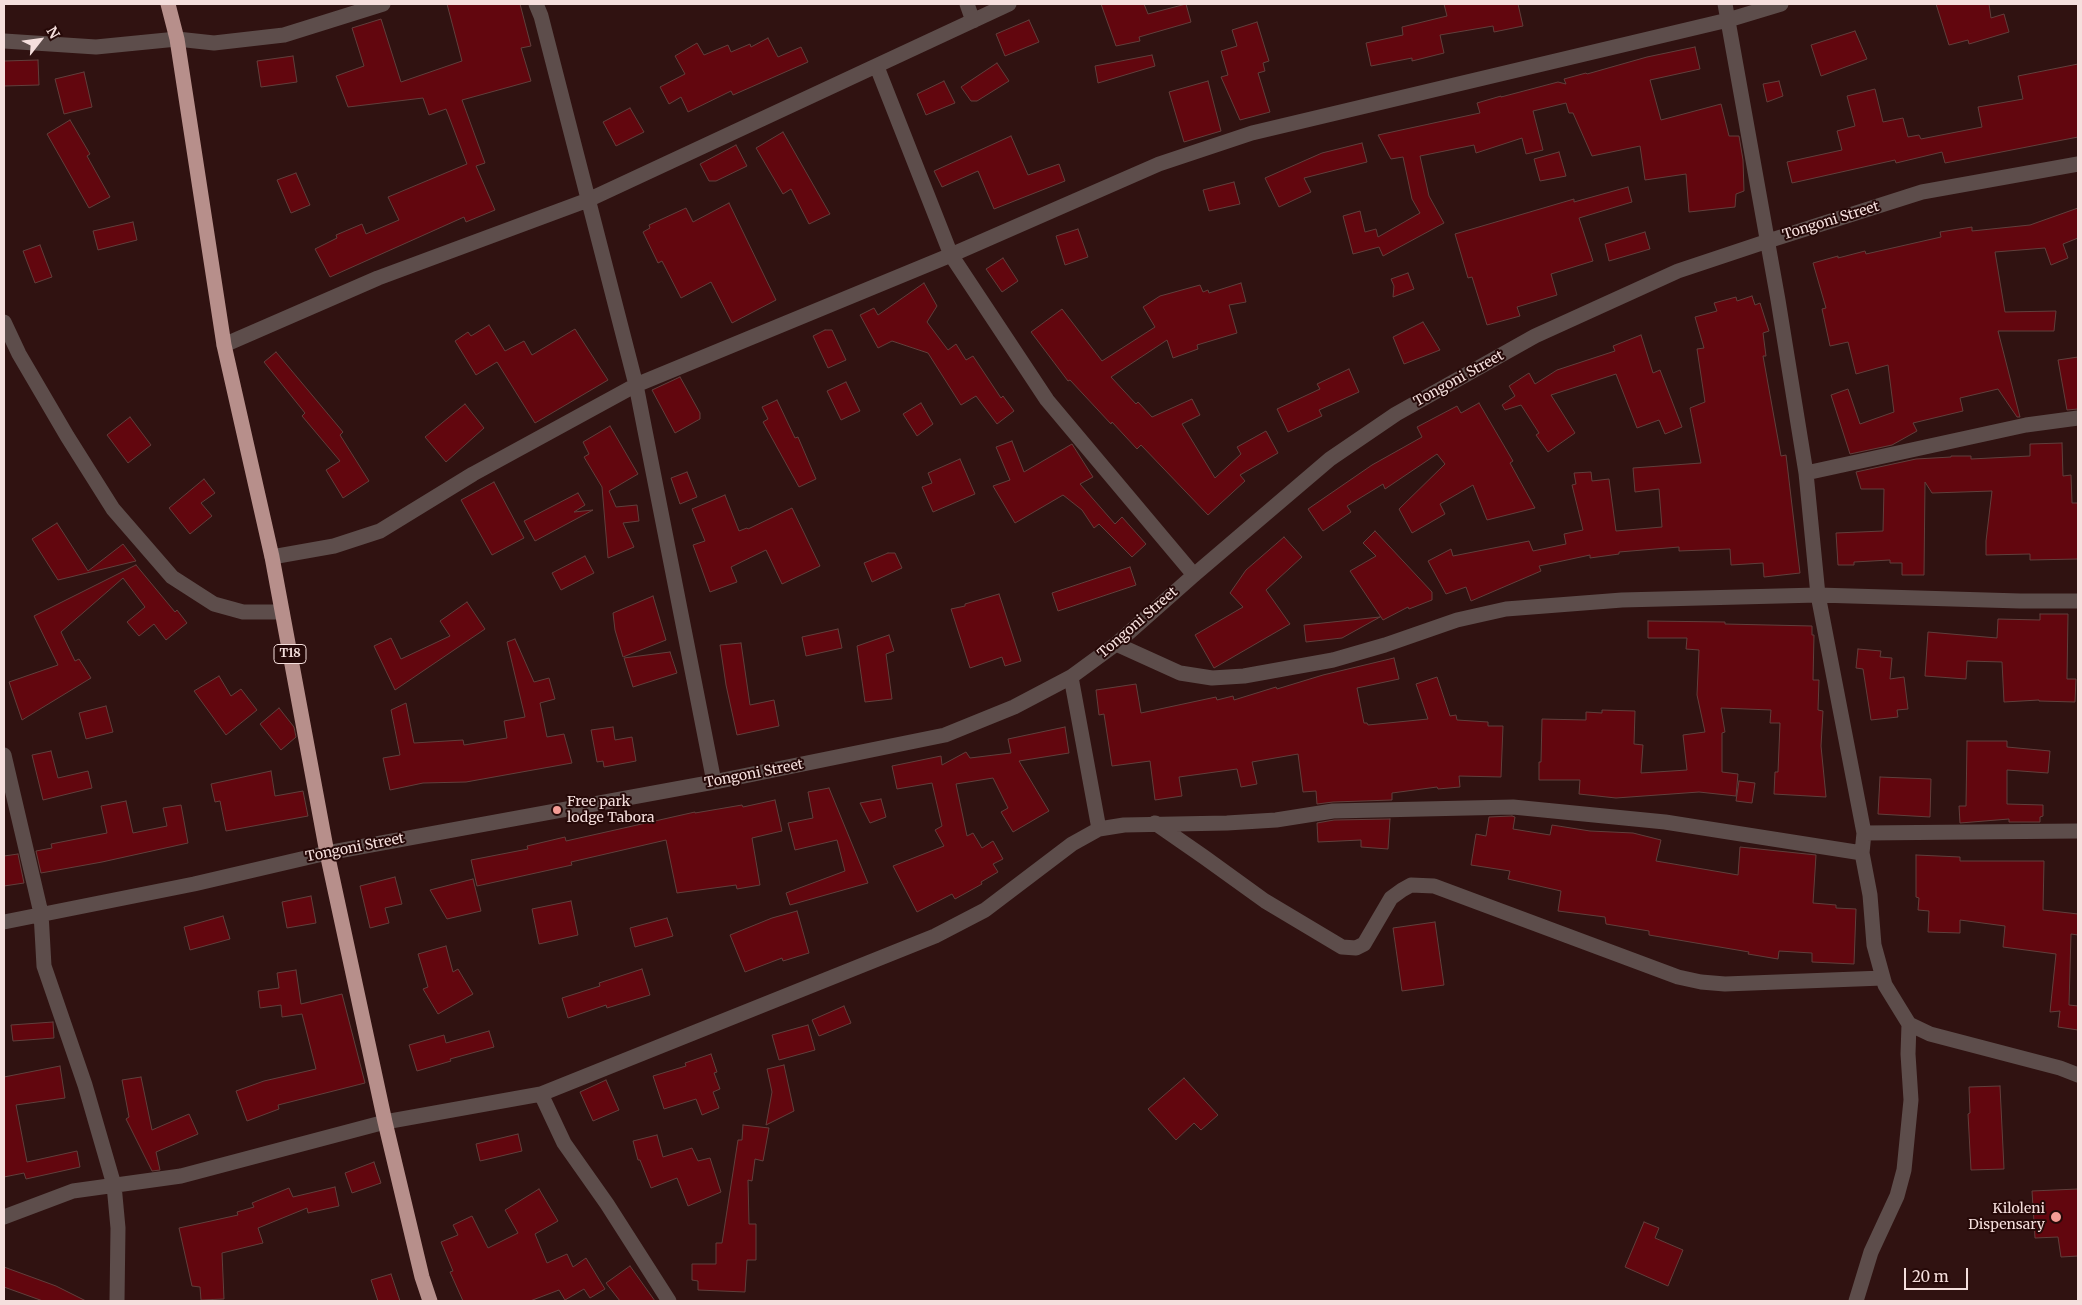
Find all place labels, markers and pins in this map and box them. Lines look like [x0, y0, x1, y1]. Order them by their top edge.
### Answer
place label: Free park lodge Tabora [567, 794, 655, 826]
marker: Free park lodge Tabora [551, 804, 563, 816]
place label: Kiloleni Dispensary [1968, 1201, 2045, 1234]
marker: Kiloleni Dispensary [2049, 1210, 2063, 1224]

